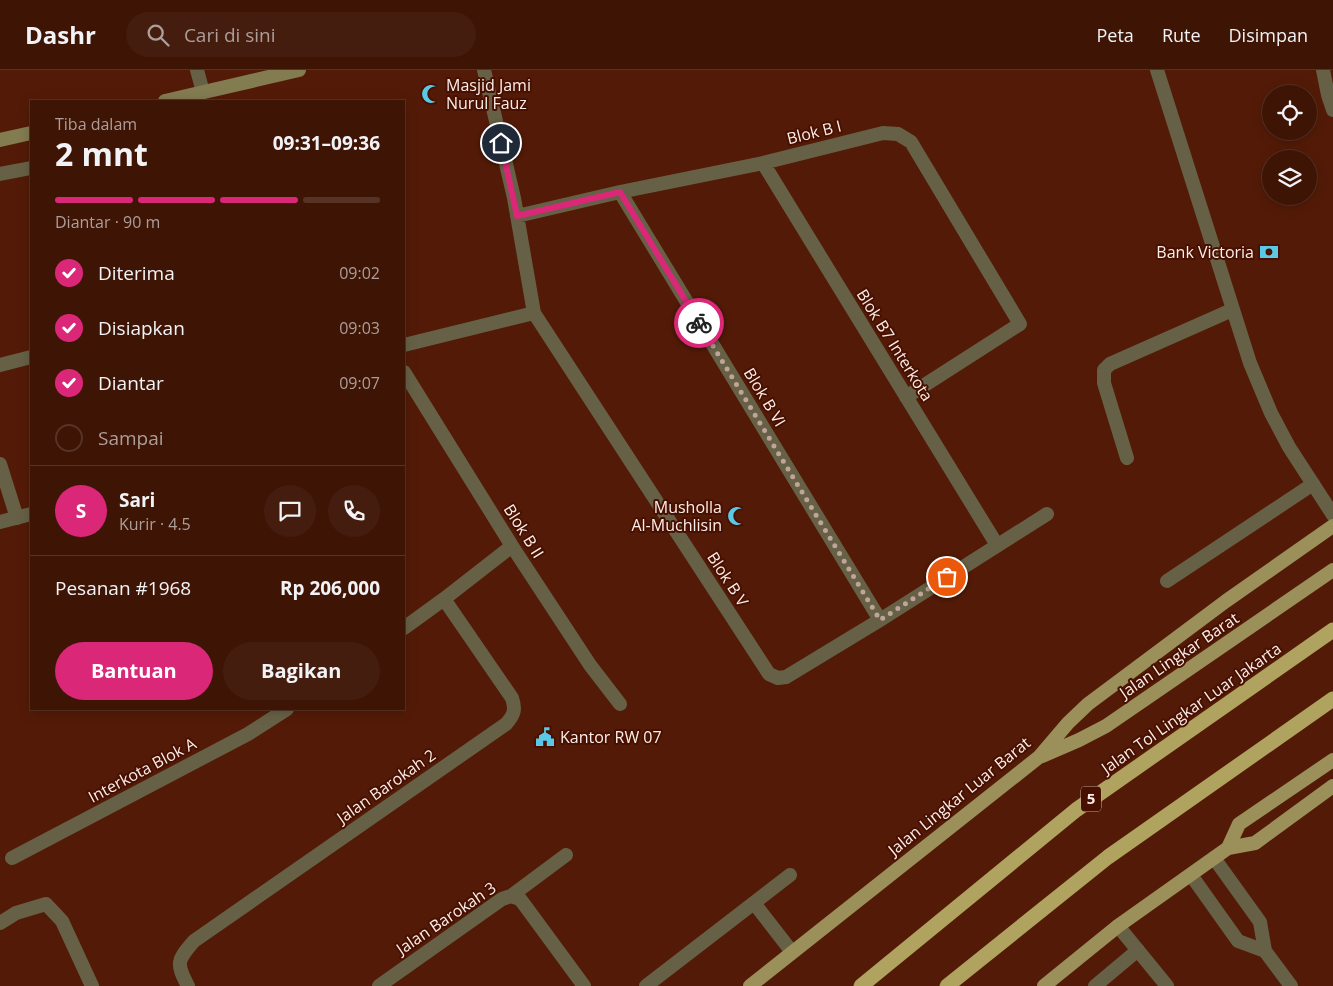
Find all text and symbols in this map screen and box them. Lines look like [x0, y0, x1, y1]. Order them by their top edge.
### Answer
search box [126, 12, 476, 57]
text: Dashr [25, 18, 96, 51]
icon: search [144, 21, 172, 49]
text: Cari di sini [184, 22, 276, 48]
text: Peta [1097, 23, 1134, 47]
text: Rute [1162, 23, 1201, 47]
text: Disimpan [1229, 23, 1308, 47]
place label: Masjid Jami Nurul Fauz [446, 74, 531, 114]
mosque icon: Masjid Jami Nurul Fauz [420, 83, 442, 105]
map controls [1262, 85, 1317, 205]
button: locate [1262, 85, 1317, 140]
text: Tiba dalam [55, 113, 137, 135]
street label: Blok B I [784, 115, 844, 149]
pin [480, 122, 522, 164]
icon: home [487, 129, 515, 157]
text: 09:31–09:36 [273, 130, 380, 156]
text: 2 mnt [55, 132, 148, 175]
button: layers [1262, 150, 1317, 205]
text: Diantar · 90 m [55, 211, 160, 233]
place label: Bank Victoria [1156, 241, 1254, 263]
bank icon: Bank Victoria [1258, 241, 1280, 263]
icon: check [55, 259, 83, 287]
text: Diterima [98, 260, 175, 286]
text: 09:02 [339, 262, 380, 284]
street label: Blok B7 Interkota [852, 285, 938, 405]
courier [674, 298, 724, 348]
icon: bike [685, 309, 713, 337]
icon: check [55, 314, 83, 342]
text: Disiapkan [98, 315, 185, 341]
text: 09:03 [339, 317, 380, 339]
street label: Blok B VI [739, 363, 791, 431]
icon: check [55, 369, 83, 397]
text: Diantar [98, 370, 164, 396]
text: 09:07 [339, 372, 380, 394]
text: Sampai [98, 425, 164, 451]
button: chat [264, 485, 316, 537]
button: phone [328, 485, 380, 537]
text: Sari [119, 487, 155, 513]
place label: Musholla Al-Muchlisin [631, 496, 722, 536]
text: S [76, 498, 86, 524]
street label: Blok B II [499, 500, 549, 562]
mosque icon: Musholla Al-Muchlisin [726, 505, 748, 527]
text: Kurir · 4.5 [119, 513, 191, 535]
street label: Blok B V [702, 548, 754, 611]
pin [926, 556, 968, 598]
icon: bag [933, 563, 961, 591]
text: Pesanan #1968 [55, 575, 191, 601]
text: Rp 206,000 [280, 575, 380, 601]
street label: Jalan Lingkar Barat [1113, 607, 1243, 704]
street label: Jalan Tol Lingkar Luar Jakarta [1095, 637, 1285, 780]
button: Bantuan [55, 642, 213, 700]
button: Bagikan [223, 642, 380, 700]
public building icon: Kantor RW 07 [534, 726, 556, 748]
place label: Kantor RW 07 [560, 726, 662, 748]
street label: Interkota Blok A [84, 732, 200, 808]
street label: Jalan Lingkar Luar Barat [882, 732, 1035, 862]
street label: Jalan Barokah 2 [331, 744, 440, 829]
road number: 5 [1081, 786, 1101, 812]
street label: Jalan Barokah 3 [390, 876, 500, 961]

